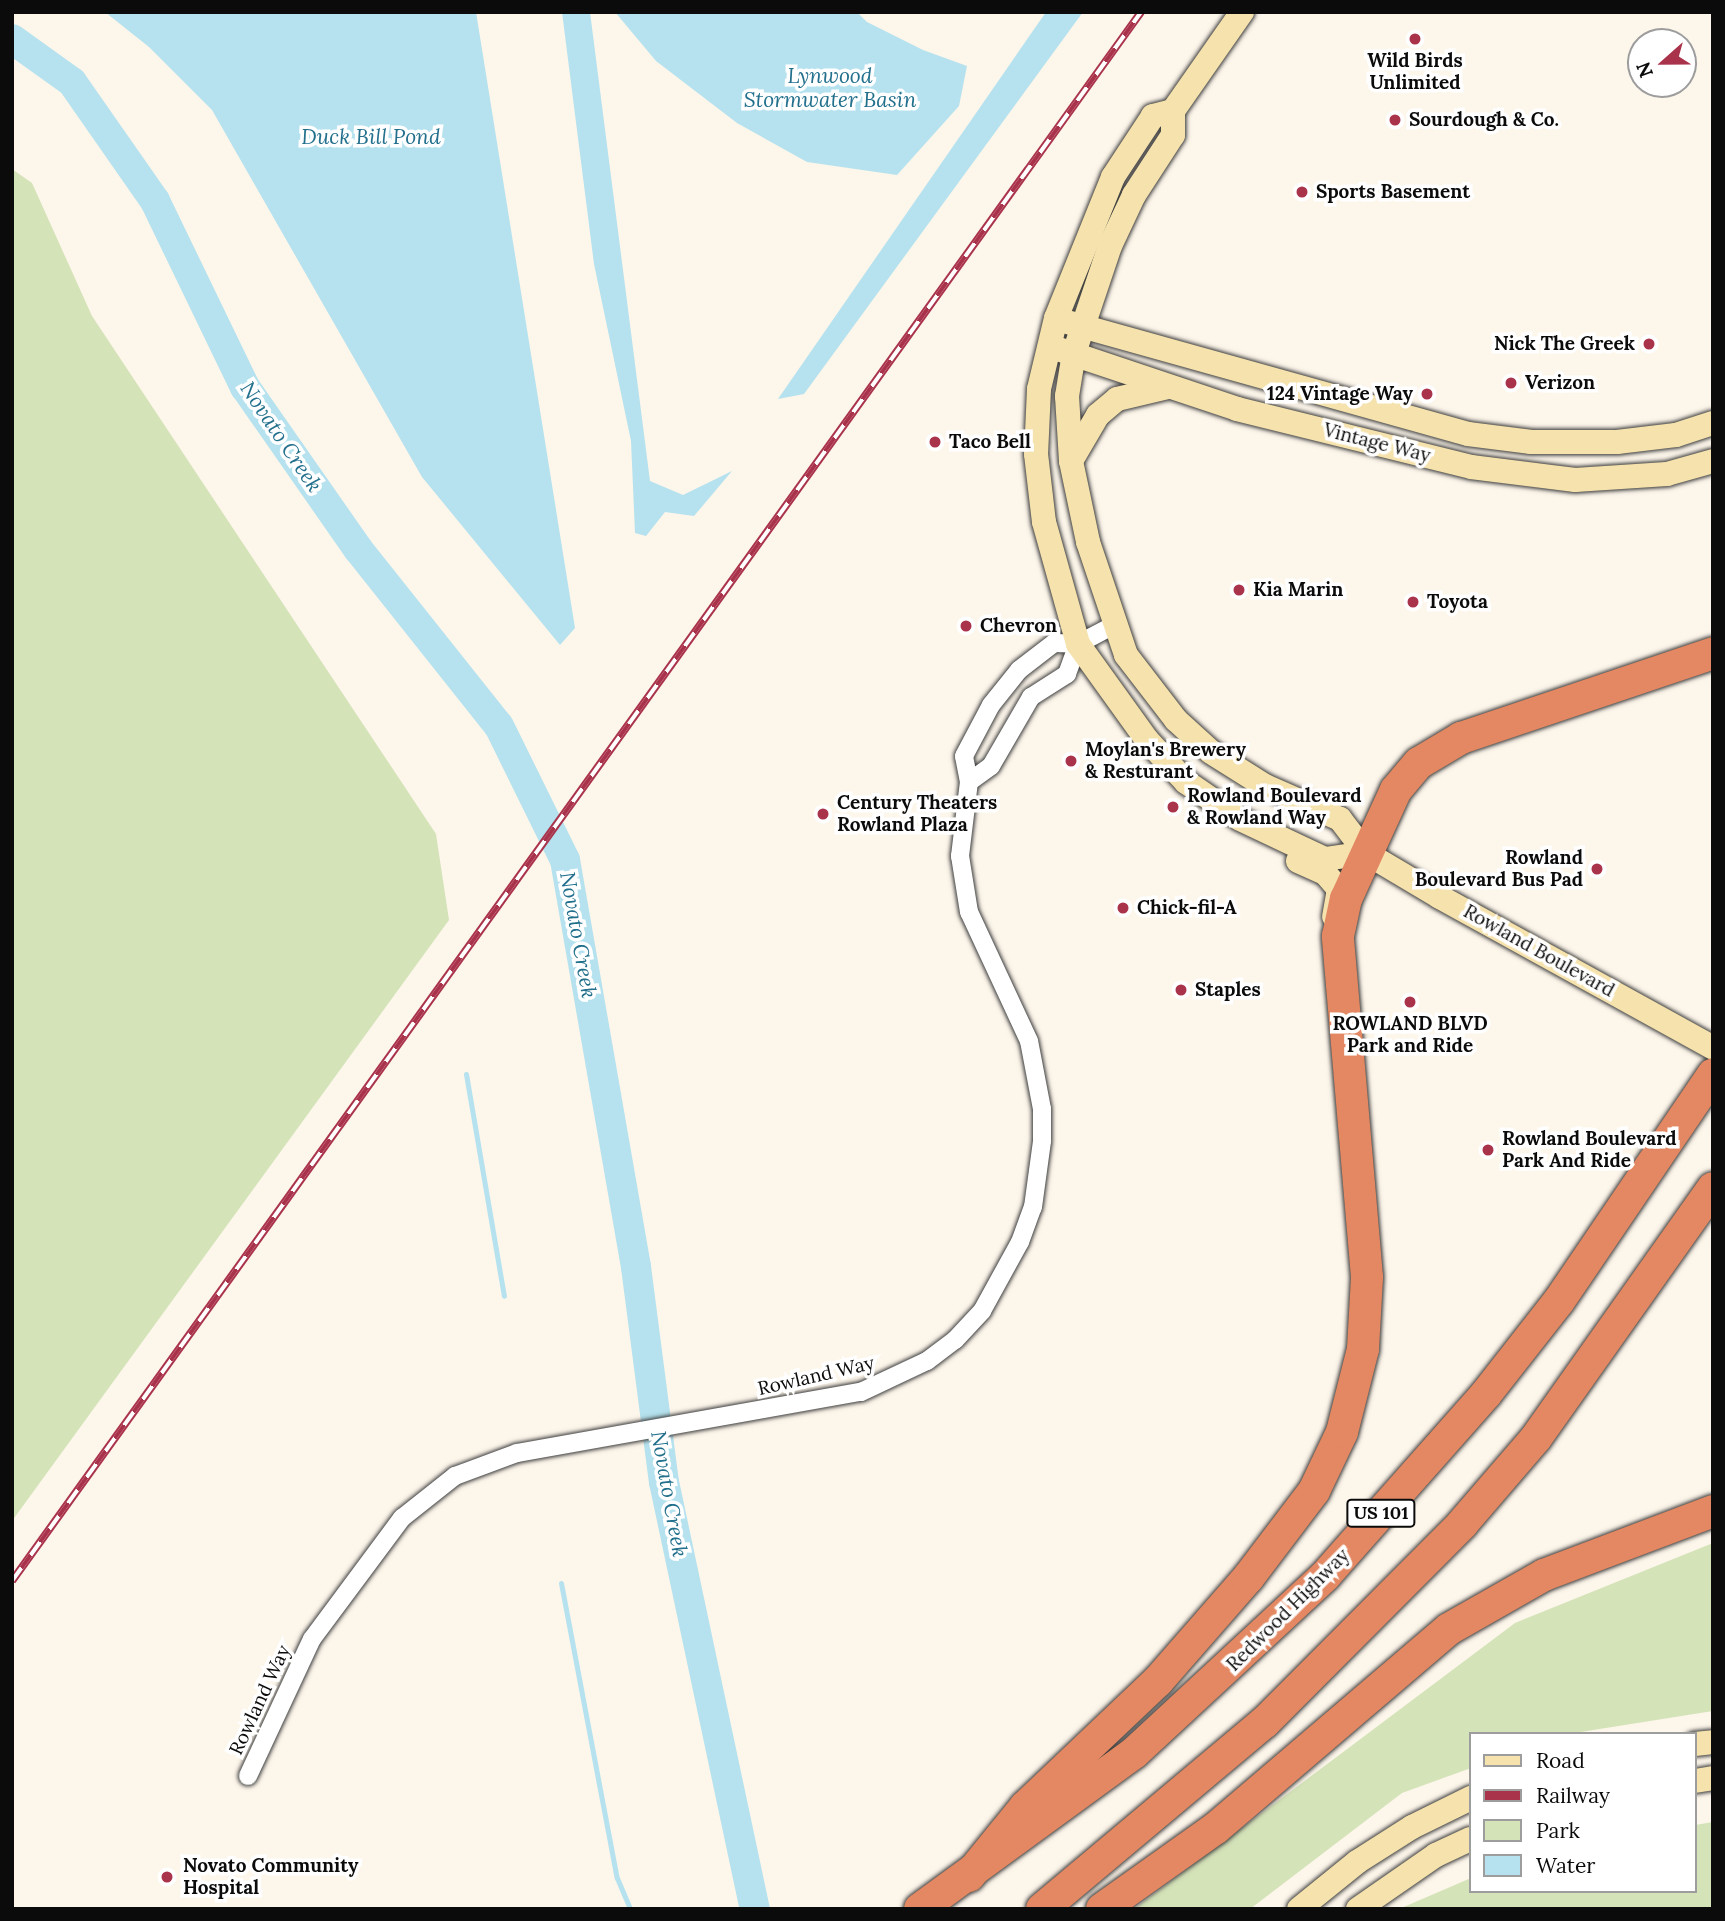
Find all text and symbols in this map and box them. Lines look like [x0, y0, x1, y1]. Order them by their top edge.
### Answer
north arrow [1627, 28, 1697, 98]
marker: Wild Birds Unlimited [1407, 31, 1423, 47]
place label: Wild Birds Unlimited [1367, 50, 1463, 94]
text: N [1630, 59, 1658, 81]
water label: Lynwood Stormwater Basin [744, 63, 916, 113]
place label: Sourdough & Co. [1409, 109, 1559, 131]
marker: Sourdough & Co. [1387, 112, 1403, 128]
water label: Duck Bill Pond [301, 124, 441, 150]
place label: Sports Basement [1316, 181, 1470, 203]
marker: Sports Basement [1294, 184, 1310, 200]
place label: Nick The Greek [1494, 333, 1635, 355]
marker: Nick The Greek [1641, 336, 1657, 352]
place label: Verizon [1525, 372, 1595, 394]
marker: Verizon [1503, 375, 1519, 391]
water label: Novato Creek [235, 377, 327, 497]
place label: 124 Vintage Way [1267, 383, 1413, 405]
marker: 124 Vintage Way [1419, 386, 1435, 402]
street label: Vintage Way [1321, 419, 1433, 467]
place label: Taco Bell [949, 431, 1031, 453]
marker: Taco Bell [927, 434, 943, 450]
place label: Kia Marin [1253, 579, 1343, 601]
marker: Kia Marin [1231, 582, 1247, 598]
place label: Toyota [1427, 591, 1488, 613]
marker: Toyota [1405, 594, 1421, 610]
place label: Chevron [980, 615, 1057, 637]
marker: Chevron [958, 618, 974, 634]
place label: Moylan's Brewery & Resturant [1085, 739, 1246, 783]
marker: Moylan's Brewery & Resturant [1063, 753, 1079, 769]
place label: Rowland Boulevard & Rowland Way [1187, 785, 1362, 829]
place label: Century Theaters Rowland Plaza [837, 792, 997, 836]
marker: Rowland Boulevard & Rowland Way [1165, 799, 1181, 815]
marker: Century Theaters Rowland Plaza [815, 806, 831, 822]
place label: Rowland Boulevard Bus Pad [1415, 847, 1583, 891]
marker: Rowland Boulevard Bus Pad [1589, 861, 1605, 877]
water label: Novato Creek [554, 870, 602, 1000]
place label: Chick-fil-A [1137, 897, 1237, 919]
marker: Chick-fil-A [1115, 900, 1131, 916]
street label: Rowland Boulevard [1460, 900, 1618, 1002]
place label: Staples [1195, 979, 1261, 1001]
marker: Staples [1173, 982, 1189, 998]
marker: ROWLAND BLVD Park and Ride [1402, 994, 1418, 1010]
place label: ROWLAND BLVD Park and Ride [1332, 1013, 1488, 1057]
place label: Rowland Boulevard Park And Ride [1502, 1128, 1677, 1172]
marker: Rowland Boulevard Park And Ride [1480, 1142, 1496, 1158]
street label: Rowland Way [756, 1352, 876, 1400]
water label: Novato Creek [645, 1429, 693, 1559]
road number: US 101 [1346, 1498, 1416, 1528]
street label: Redwood Highway [1222, 1544, 1354, 1676]
street label: Rowland Way [225, 1641, 295, 1759]
legend [1470, 1732, 1697, 1893]
text: Road [1536, 1747, 1585, 1774]
text: Railway [1536, 1782, 1610, 1809]
text: Park [1536, 1817, 1580, 1844]
text: Water [1536, 1852, 1595, 1879]
place label: Novato Community Hospital [183, 1855, 358, 1899]
marker: Novato Community Hospital [157, 1867, 177, 1887]

